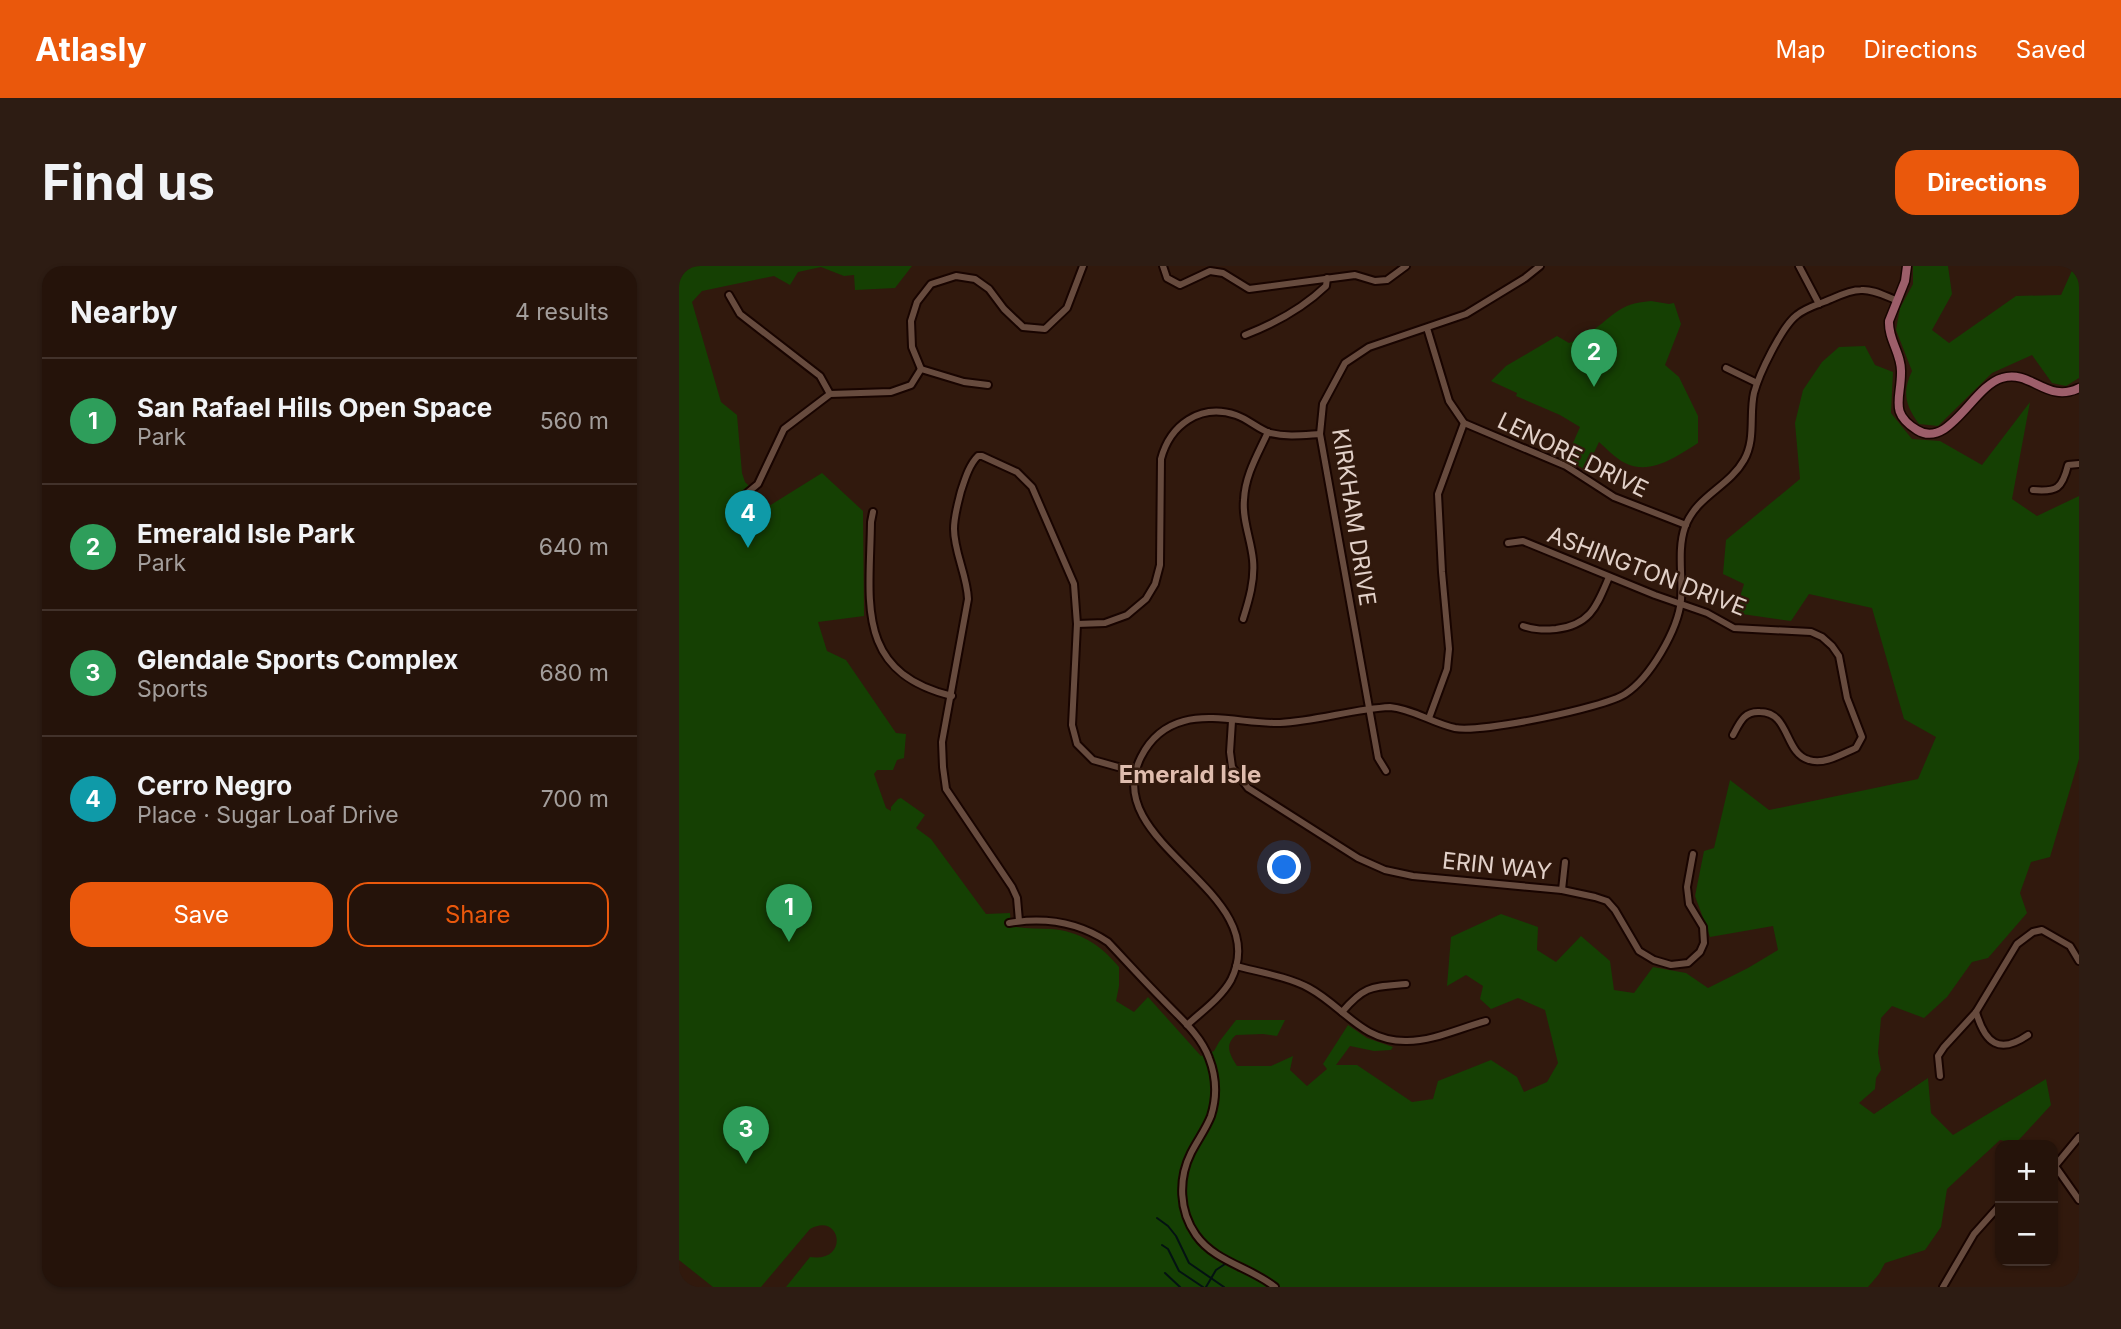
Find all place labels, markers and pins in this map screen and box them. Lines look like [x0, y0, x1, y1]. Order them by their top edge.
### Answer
pin: 2 [1571, 329, 1617, 387]
pin: 4 [725, 490, 771, 548]
pin: 1 [766, 884, 812, 942]
pin: 3 [723, 1106, 769, 1164]

